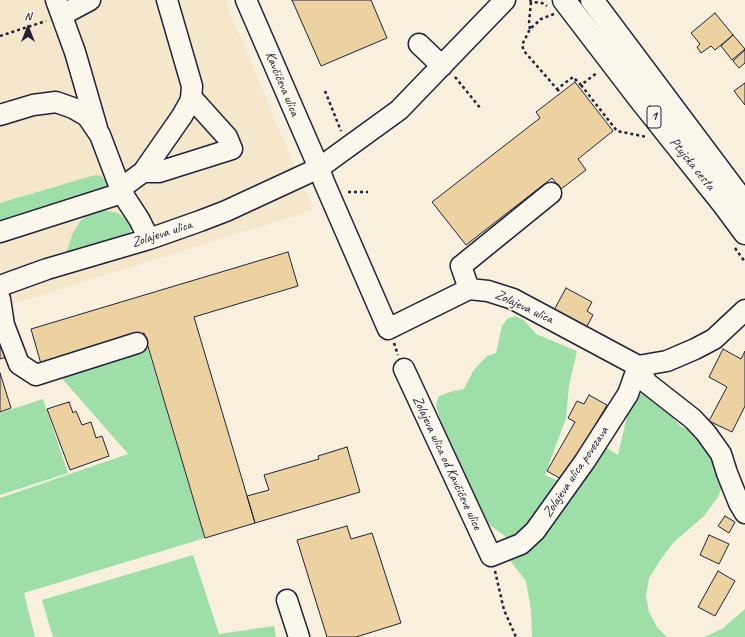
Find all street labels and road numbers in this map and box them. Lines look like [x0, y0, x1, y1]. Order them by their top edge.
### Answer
street label: Kavčičeva ulica [261, 49, 303, 119]
road number: 1 [647, 106, 661, 128]
street label: Ptujska cesta [666, 134, 718, 194]
street label: Zolajeva ulica [130, 216, 194, 252]
street label: Zolajeva ulica [492, 286, 556, 328]
street label: Zolajeva ulica od Kavčičeve ulice [409, 393, 485, 533]
street label: Zolajeva ulica povezava [539, 423, 613, 521]

